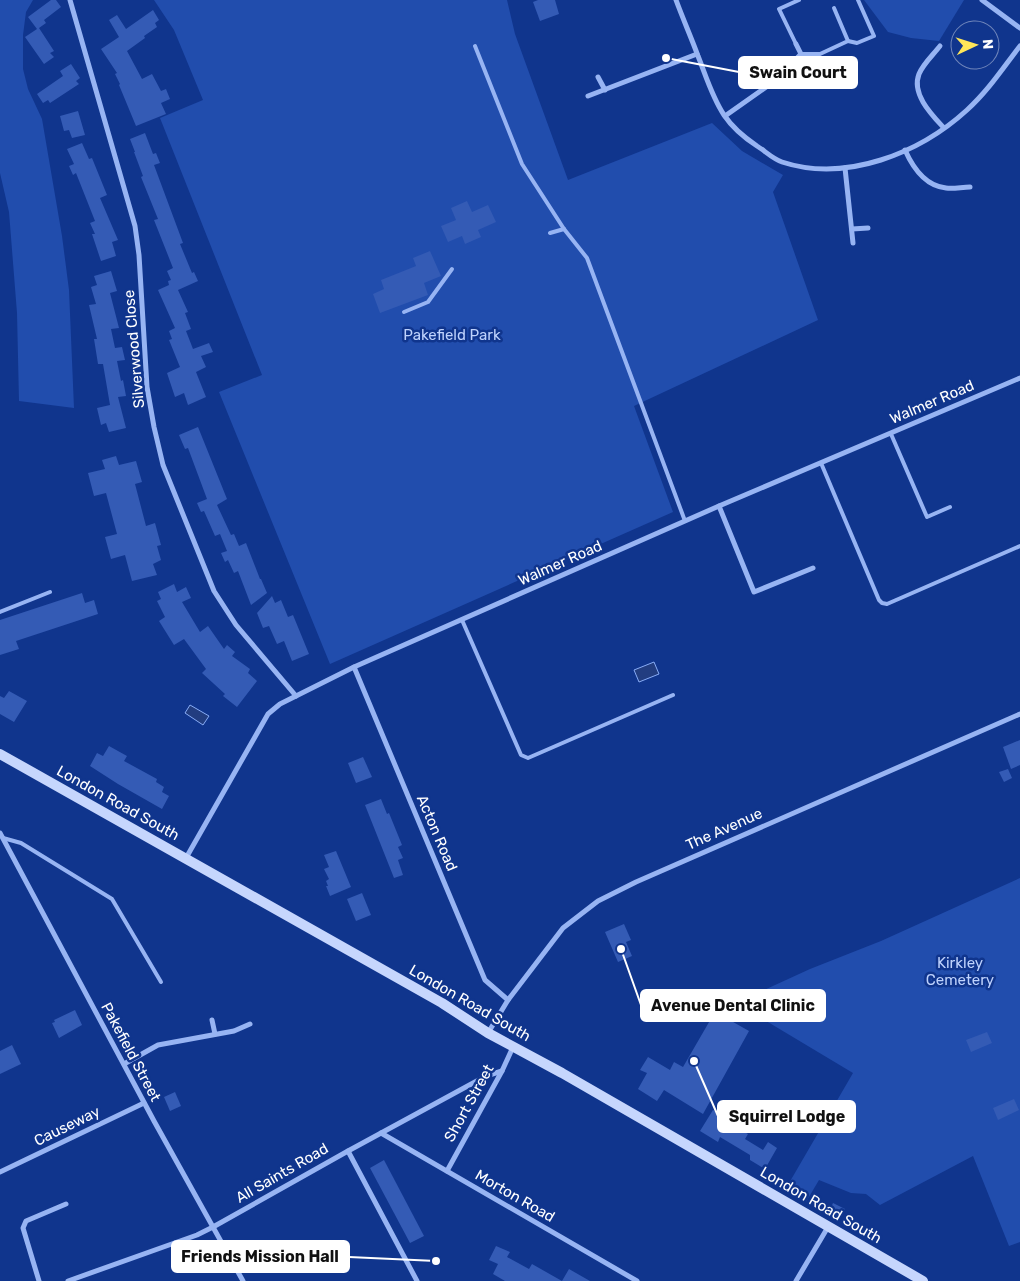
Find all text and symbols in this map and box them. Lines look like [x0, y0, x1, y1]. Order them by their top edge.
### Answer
north arrow [950, 20, 1000, 70]
text: N [979, 39, 996, 50]
callout: Swain Court [739, 57, 857, 88]
text: Swain Court [749, 63, 847, 82]
street label: Silverwood Close [120, 289, 148, 409]
park label: Pakefield Park [403, 326, 501, 344]
street label: Walmer Road [887, 376, 977, 428]
street label: Walmer Road [515, 536, 605, 590]
street label: London Road South [54, 762, 182, 844]
street label: Acton Road [413, 792, 461, 874]
street label: The Avenue [683, 804, 765, 854]
park label: Kirkley Cemetery [926, 954, 994, 989]
street label: London Road South [406, 961, 534, 1045]
callout: Avenue Dental Clinic [641, 990, 825, 1021]
text: Avenue Dental Clinic [651, 996, 815, 1015]
street label: Pakefield Street [97, 999, 165, 1105]
street label: Short Street [440, 1061, 498, 1145]
callout: Squirrel Lodge [718, 1101, 855, 1132]
street label: Causeway [31, 1102, 103, 1150]
text: Squirrel Lodge [729, 1107, 845, 1126]
street label: All Saints Road [232, 1139, 332, 1207]
street label: London Road South [757, 1163, 885, 1247]
street label: Morton Road [472, 1166, 558, 1226]
callout: Friends Mission Hall [172, 1241, 349, 1272]
text: Friends Mission Hall [181, 1247, 339, 1266]

